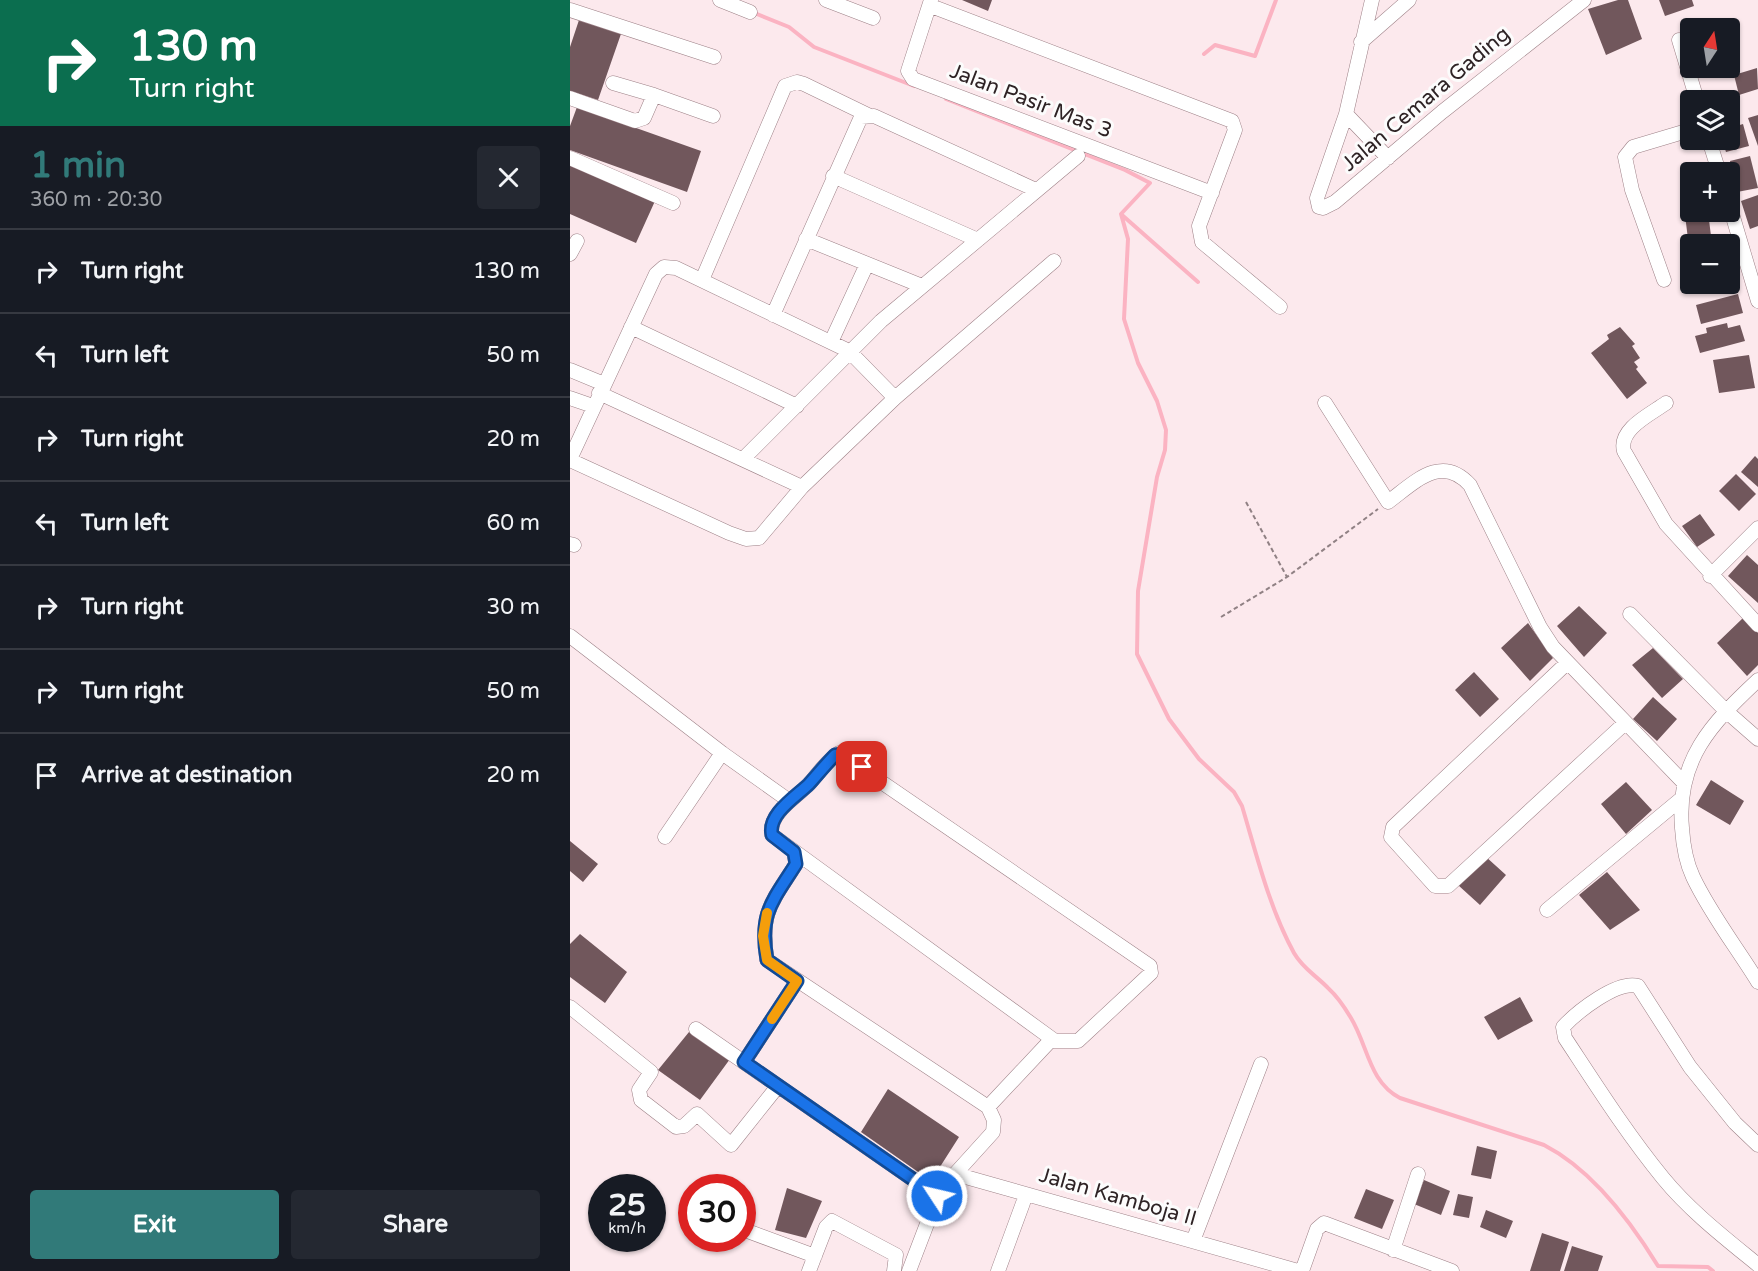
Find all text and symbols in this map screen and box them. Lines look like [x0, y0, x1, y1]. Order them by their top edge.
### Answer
north arrow [1680, 18, 1740, 78]
map controls [1680, 18, 1740, 294]
text: 130 m [129, 21, 258, 72]
street label: Jalan Cemara Gading [1337, 21, 1515, 177]
icon: right [30, 24, 108, 102]
street label: Jalan Pasir Mas 3 [946, 59, 1116, 143]
text: Turn right [129, 72, 255, 105]
button: layers [1680, 90, 1740, 150]
text: 1 min [30, 144, 126, 187]
button: close [477, 146, 540, 209]
button: + [1680, 162, 1740, 222]
text: 360 m · 20:30 [30, 188, 162, 212]
button: − [1680, 234, 1740, 294]
icon: right [30, 255, 63, 288]
text: Turn right [81, 258, 183, 284]
text: 130 m [473, 258, 540, 284]
icon: left [30, 339, 63, 372]
text: Turn left [81, 342, 169, 368]
text: 50 m [486, 342, 540, 368]
icon: right [30, 423, 63, 456]
text: Turn right [81, 426, 183, 452]
text: 20 m [486, 426, 540, 452]
icon: left [30, 507, 63, 540]
text: Turn left [81, 510, 169, 536]
text: 60 m [486, 510, 540, 536]
icon: right [30, 591, 63, 624]
text: Turn right [81, 594, 183, 620]
text: 30 m [486, 594, 540, 620]
icon: right [30, 675, 63, 708]
text: Turn right [81, 678, 183, 704]
text: 50 m [486, 678, 540, 704]
pin [836, 741, 887, 792]
icon: arrive [845, 750, 878, 783]
icon: arrive [30, 759, 63, 792]
text: Arrive at destination [81, 762, 292, 788]
text: 20 m [486, 762, 540, 788]
street label: Jalan Kamboja II [1036, 1163, 1200, 1231]
position arrow [905, 1164, 969, 1228]
speed limit sign: 30 [678, 1174, 756, 1252]
text: 25 [608, 1187, 646, 1224]
button: Exit [30, 1190, 279, 1259]
button: Share [291, 1190, 540, 1259]
text: km/h [608, 1219, 646, 1237]

